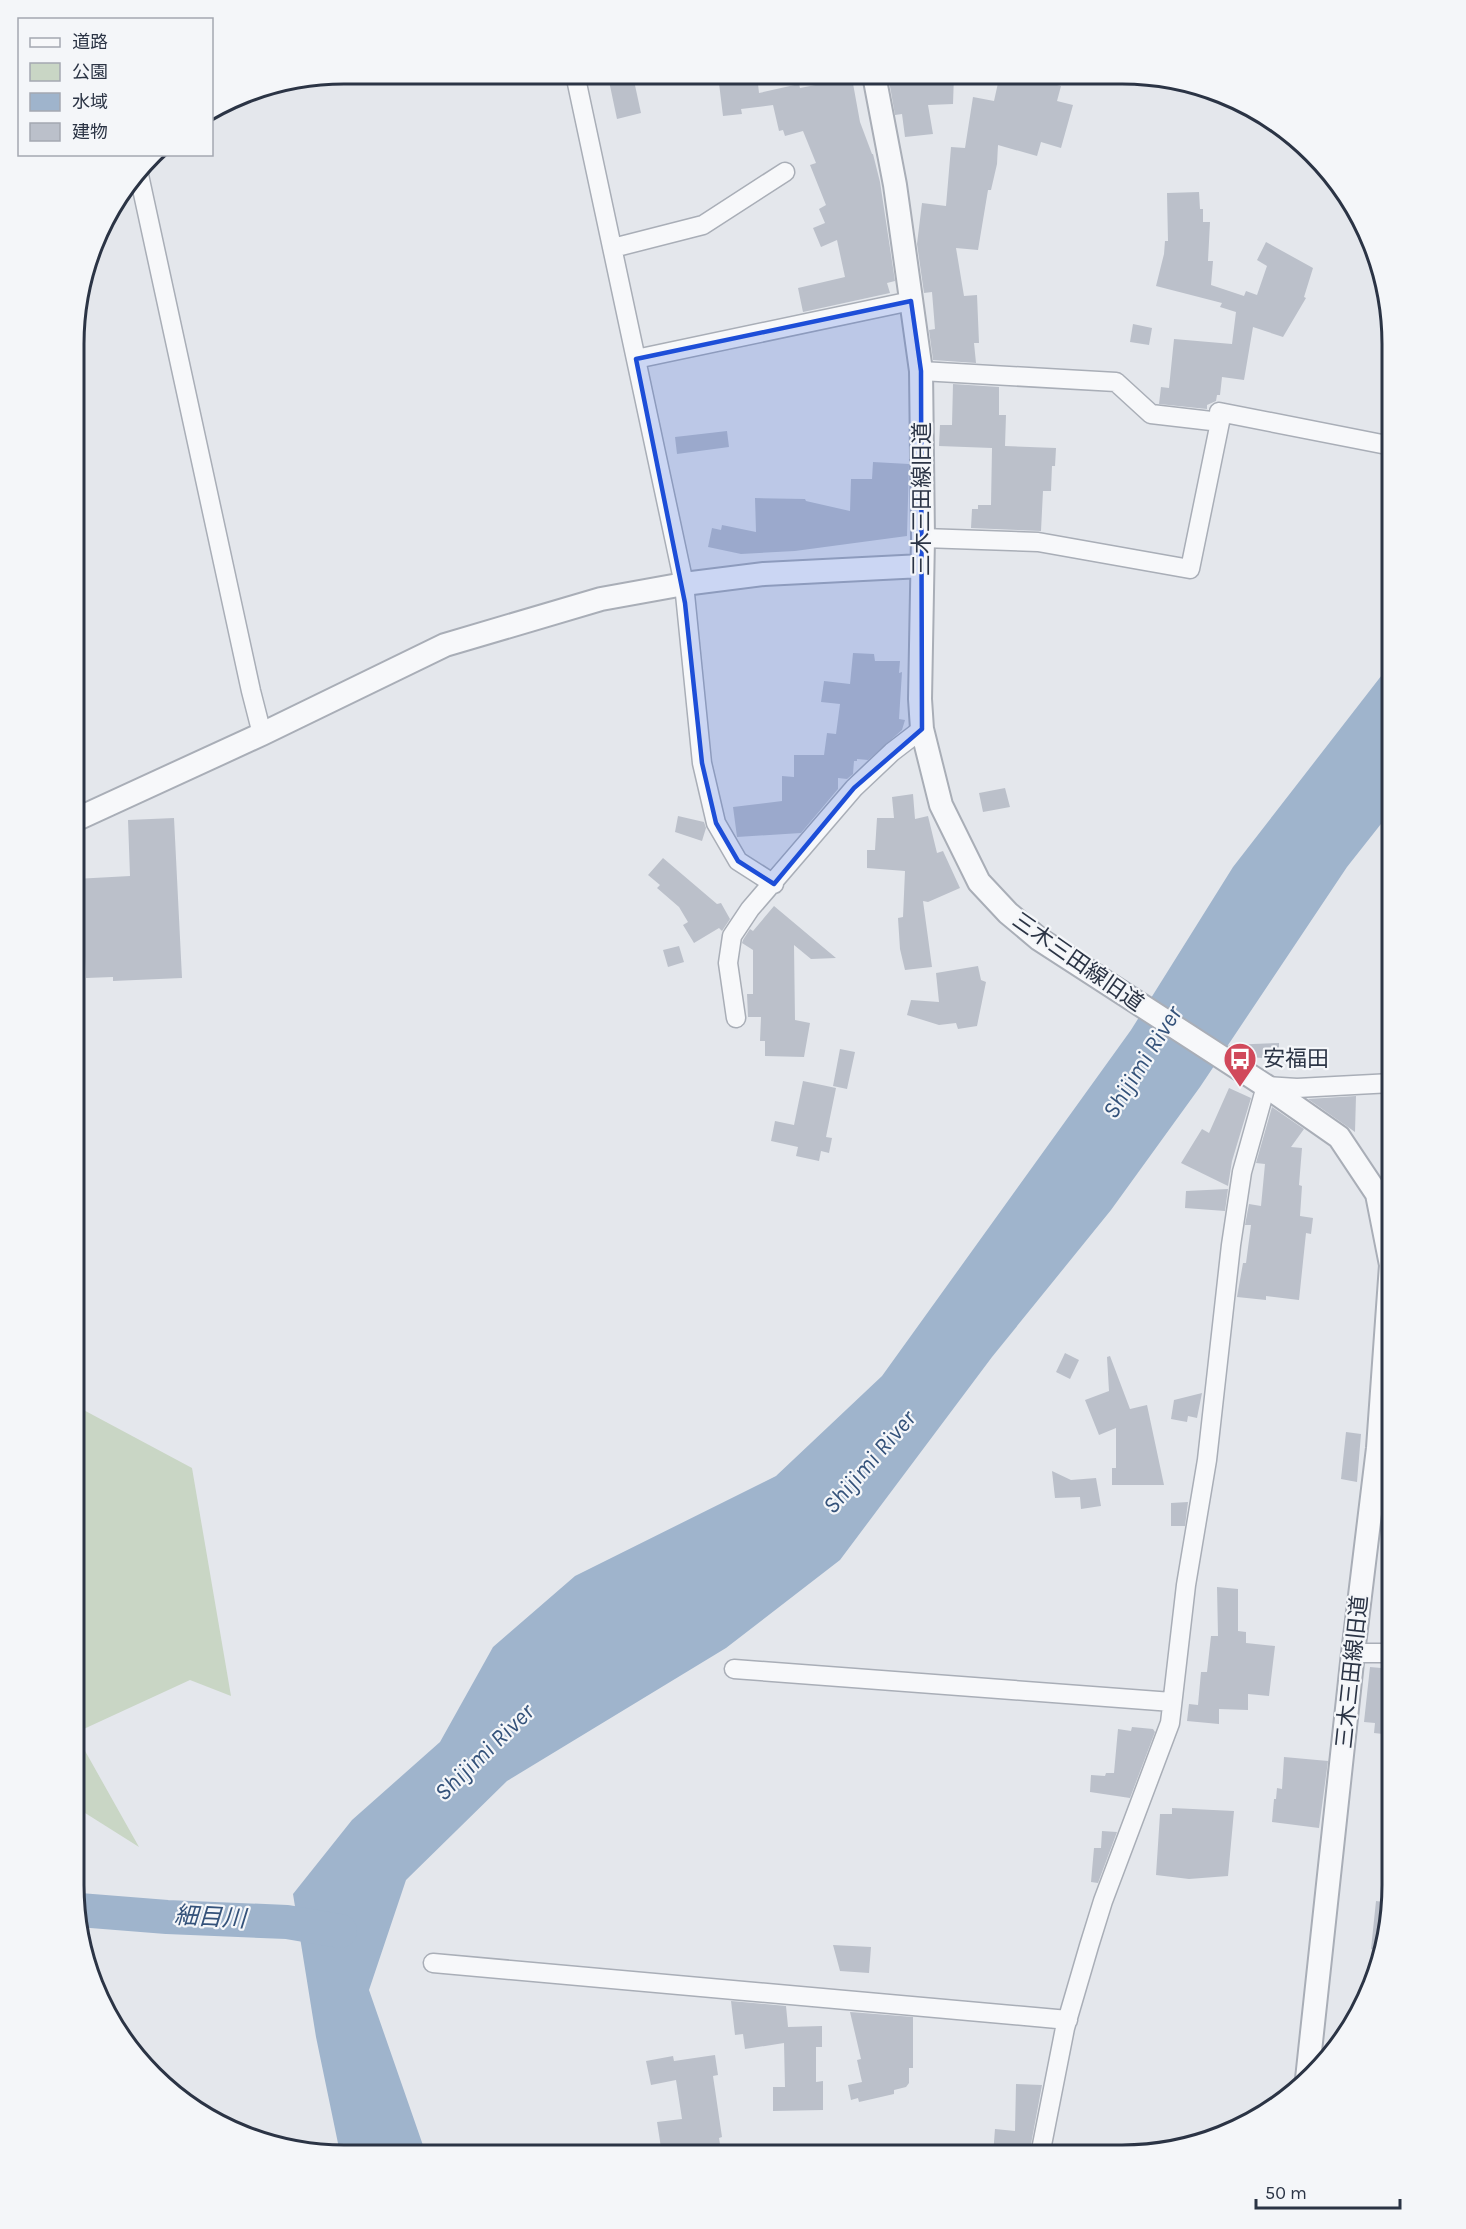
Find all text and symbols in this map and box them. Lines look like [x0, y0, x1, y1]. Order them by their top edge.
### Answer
legend [18, 18, 213, 156]
text: 道路 [72, 31, 108, 53]
text: 公園 [72, 61, 108, 83]
text: 水域 [72, 91, 108, 113]
text: 建物 [72, 121, 108, 143]
street label: 三木三田線旧道 [909, 422, 935, 576]
street label: 三木三田線旧道 [1007, 907, 1149, 1017]
water label: Shijimi River [1096, 1000, 1188, 1123]
bus stop icon: 安福田 [1222, 1041, 1258, 1088]
place label: 安福田 [1263, 1046, 1329, 1072]
water label: Shijimi River [817, 1404, 922, 1519]
street label: 三木三田線旧道 [1331, 1594, 1373, 1750]
water label: Shijimi River [428, 1697, 540, 1806]
water label: 細目川 [173, 1901, 250, 1933]
scale bar [1256, 2172, 1400, 2210]
text: 50 m [1265, 2182, 1307, 2204]

